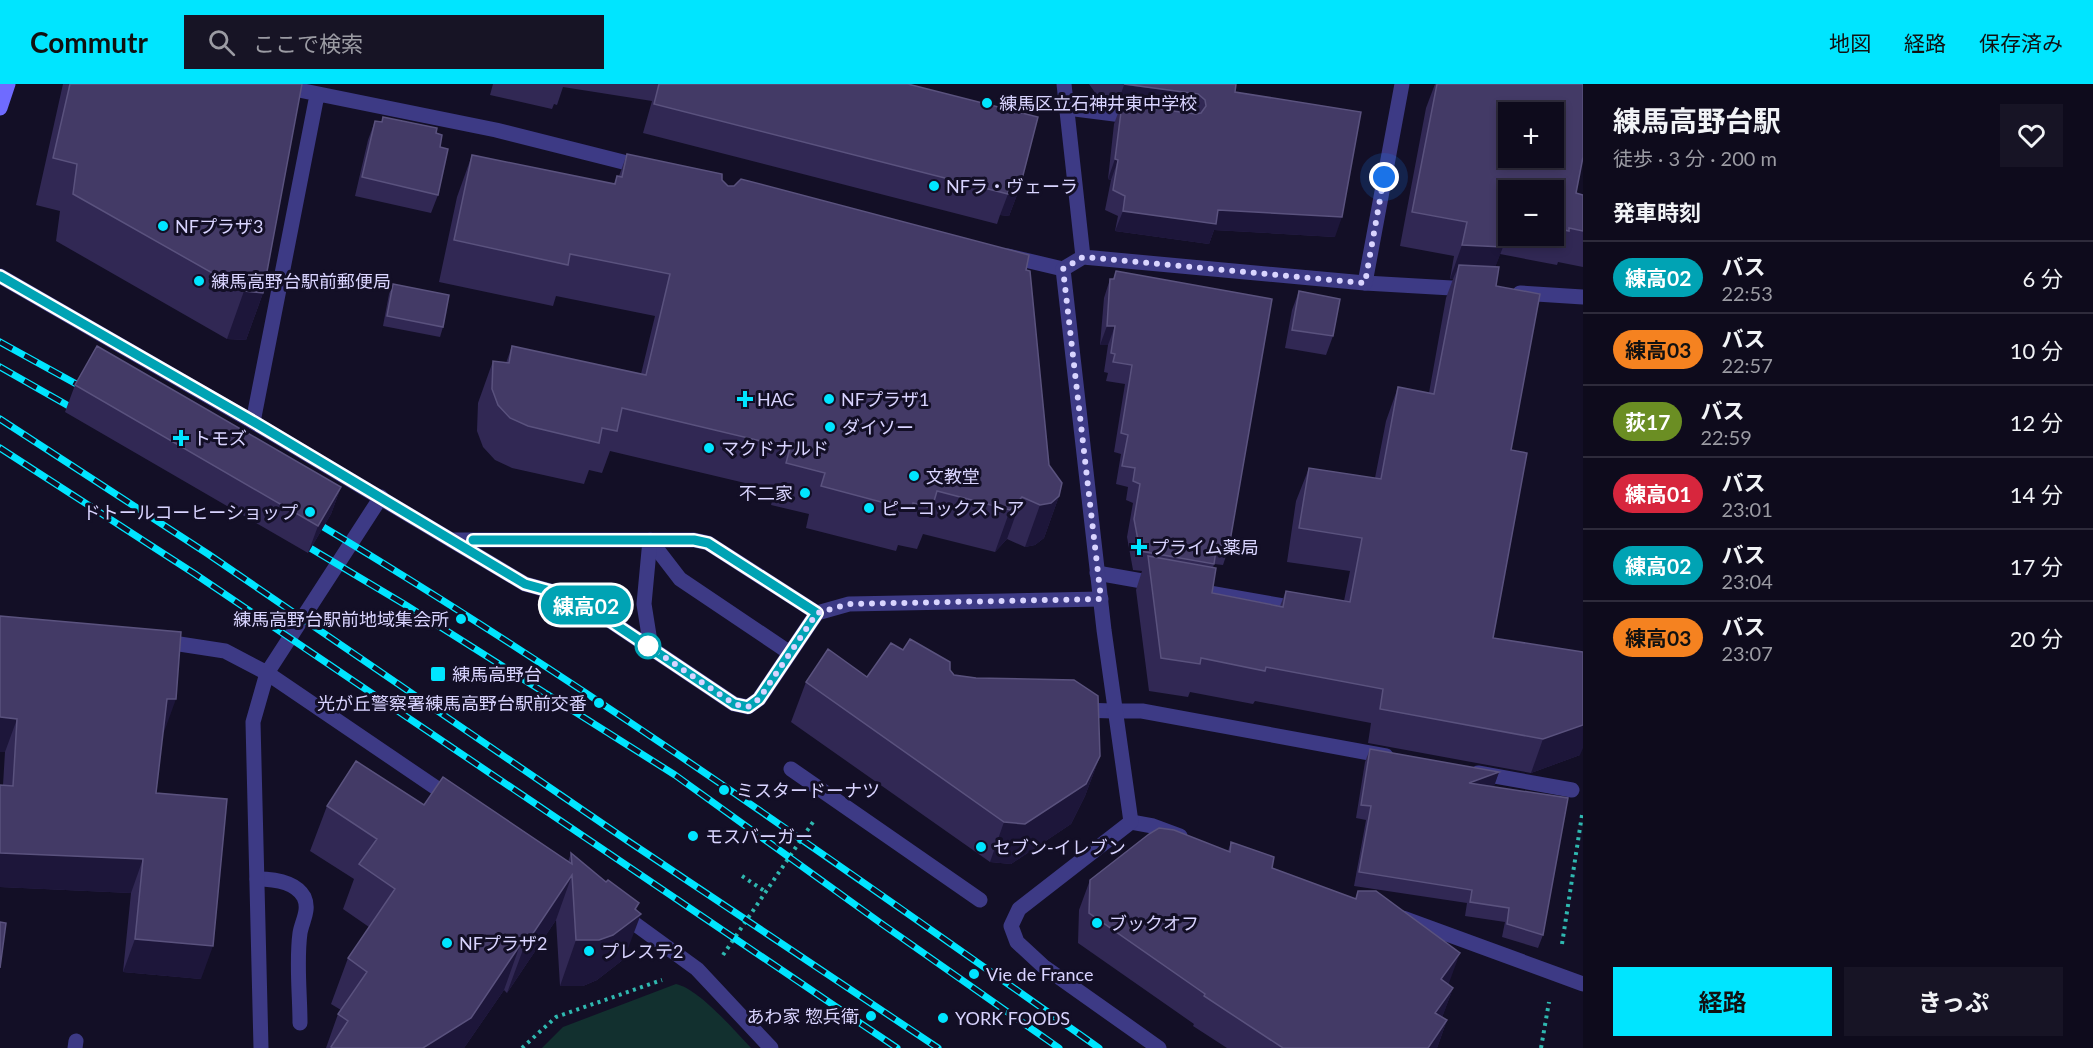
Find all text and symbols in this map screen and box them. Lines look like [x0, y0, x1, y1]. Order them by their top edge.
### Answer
search box [184, 15, 604, 69]
text: Commutr [30, 25, 148, 59]
icon: search [205, 26, 238, 59]
text: ここで検索 [253, 30, 363, 57]
text: 地図 [1829, 30, 1871, 55]
text: 経路 [1904, 30, 1946, 55]
text: 保存済み [1979, 30, 2063, 55]
place label: 練馬区立石神井東中学校 [999, 92, 1197, 114]
marker: 練馬区立石神井東中学校 [980, 96, 994, 110]
map controls [1498, 102, 1564, 246]
button: + [1498, 102, 1564, 168]
text: 練馬高野台駅 [1613, 103, 1781, 137]
button: heart [2000, 104, 2063, 167]
text: 徒歩 · 3 分 · 200 m [1613, 146, 1777, 170]
your location [1369, 162, 1399, 192]
place label: NFラ・ヴェーラ [946, 175, 1078, 197]
marker: NFラ・ヴェーラ [927, 179, 941, 193]
button: − [1498, 180, 1564, 246]
text: 発車時刻 [1613, 199, 1701, 226]
place label: NFプラザ3 [175, 215, 263, 237]
marker: NFプラザ3 [156, 219, 170, 233]
text: バス [1721, 253, 1765, 280]
text: 練高02 [1625, 265, 1691, 290]
text: 6 分 [2023, 265, 2063, 292]
place label: 練馬高野台駅前郵便局 [211, 270, 391, 292]
marker: 練馬高野台駅前郵便局 [192, 274, 206, 288]
text: 22:53 [1721, 281, 1773, 305]
text: バス [1721, 325, 1765, 352]
text: 練高03 [1625, 337, 1691, 362]
text: 10 分 [2010, 337, 2063, 364]
text: 22:57 [1721, 353, 1773, 377]
place label: HAC [757, 388, 795, 410]
place label: NFプラザ1 [841, 388, 929, 410]
marker: HAC [738, 392, 752, 406]
marker: NFプラザ1 [822, 392, 836, 406]
text: バス [1700, 397, 1744, 424]
text: 荻17 [1625, 409, 1670, 434]
text: 12 分 [2010, 409, 2063, 436]
place label: ダイソー [842, 416, 914, 438]
marker: ダイソー [823, 420, 837, 434]
text: 22:59 [1700, 425, 1752, 449]
place label: トモズ [193, 427, 247, 449]
marker: トモズ [174, 431, 188, 445]
place label: マクドナルド [721, 437, 829, 459]
marker: マクドナルド [702, 441, 716, 455]
place label: 文教堂 [926, 465, 980, 487]
marker: 文教堂 [907, 469, 921, 483]
text: バス [1721, 469, 1765, 496]
text: 練高01 [1625, 481, 1691, 506]
text: 14 分 [2010, 481, 2063, 508]
place label: 不二家 [739, 482, 793, 504]
marker: 不二家 [798, 486, 812, 500]
place label: ピーコックストア [881, 497, 1024, 519]
text: 23:01 [1721, 497, 1773, 521]
place label: ドトールコーヒーショップ [83, 501, 298, 523]
marker: ピーコックストア [862, 501, 876, 515]
marker: ドトールコーヒーショップ [303, 505, 317, 519]
place label: プライム薬局 [1151, 536, 1259, 558]
marker: プライム薬局 [1132, 540, 1146, 554]
text: バス [1721, 541, 1765, 568]
text: 練高02 [1625, 553, 1691, 578]
text: 17 分 [2010, 553, 2063, 580]
text: 23:04 [1721, 569, 1773, 593]
line badge: 練高02 [544, 586, 628, 624]
text: 練高02 [553, 593, 619, 618]
place label: 練馬高野台駅前地域集会所 [233, 608, 449, 630]
marker: 練馬高野台駅前地域集会所 [454, 612, 468, 626]
text: バス [1721, 613, 1765, 640]
text: 練高03 [1625, 625, 1691, 650]
text: 20 分 [2010, 625, 2063, 652]
unlabelled marker [635, 633, 661, 659]
text: 23:07 [1721, 641, 1773, 665]
place label: 練馬高野台 [452, 663, 542, 685]
marker: 練馬高野台 [429, 665, 447, 683]
place label: 光が丘警察署練馬高野台駅前交番 [317, 692, 587, 714]
marker: 光が丘警察署練馬高野台駅前交番 [592, 696, 606, 710]
place label: ミスタードーナツ [736, 779, 880, 801]
marker: ミスタードーナツ [717, 783, 731, 797]
place label: モスバーガー [705, 825, 813, 847]
marker: モスバーガー [686, 829, 700, 843]
place label: セブン-イレブン [993, 836, 1126, 858]
marker: セブン-イレブン [974, 840, 988, 854]
place label: ブックオフ [1109, 912, 1199, 934]
marker: ブックオフ [1090, 916, 1104, 930]
place label: NFプラザ2 [459, 932, 547, 954]
marker: NFプラザ2 [440, 936, 454, 950]
place label: プレステ2 [601, 940, 683, 962]
marker: プレステ2 [582, 944, 596, 958]
place label: Vie de France [986, 963, 1094, 985]
marker: Vie de France [967, 967, 981, 981]
button: 経路 [1613, 967, 1832, 1036]
button: きっぷ [1844, 967, 2063, 1036]
place label: あわ家 惣兵衛 [746, 1005, 859, 1027]
place label: YORK FOODS [955, 1007, 1070, 1029]
marker: あわ家 惣兵衛 [864, 1009, 878, 1023]
marker: YORK FOODS [936, 1011, 950, 1025]

